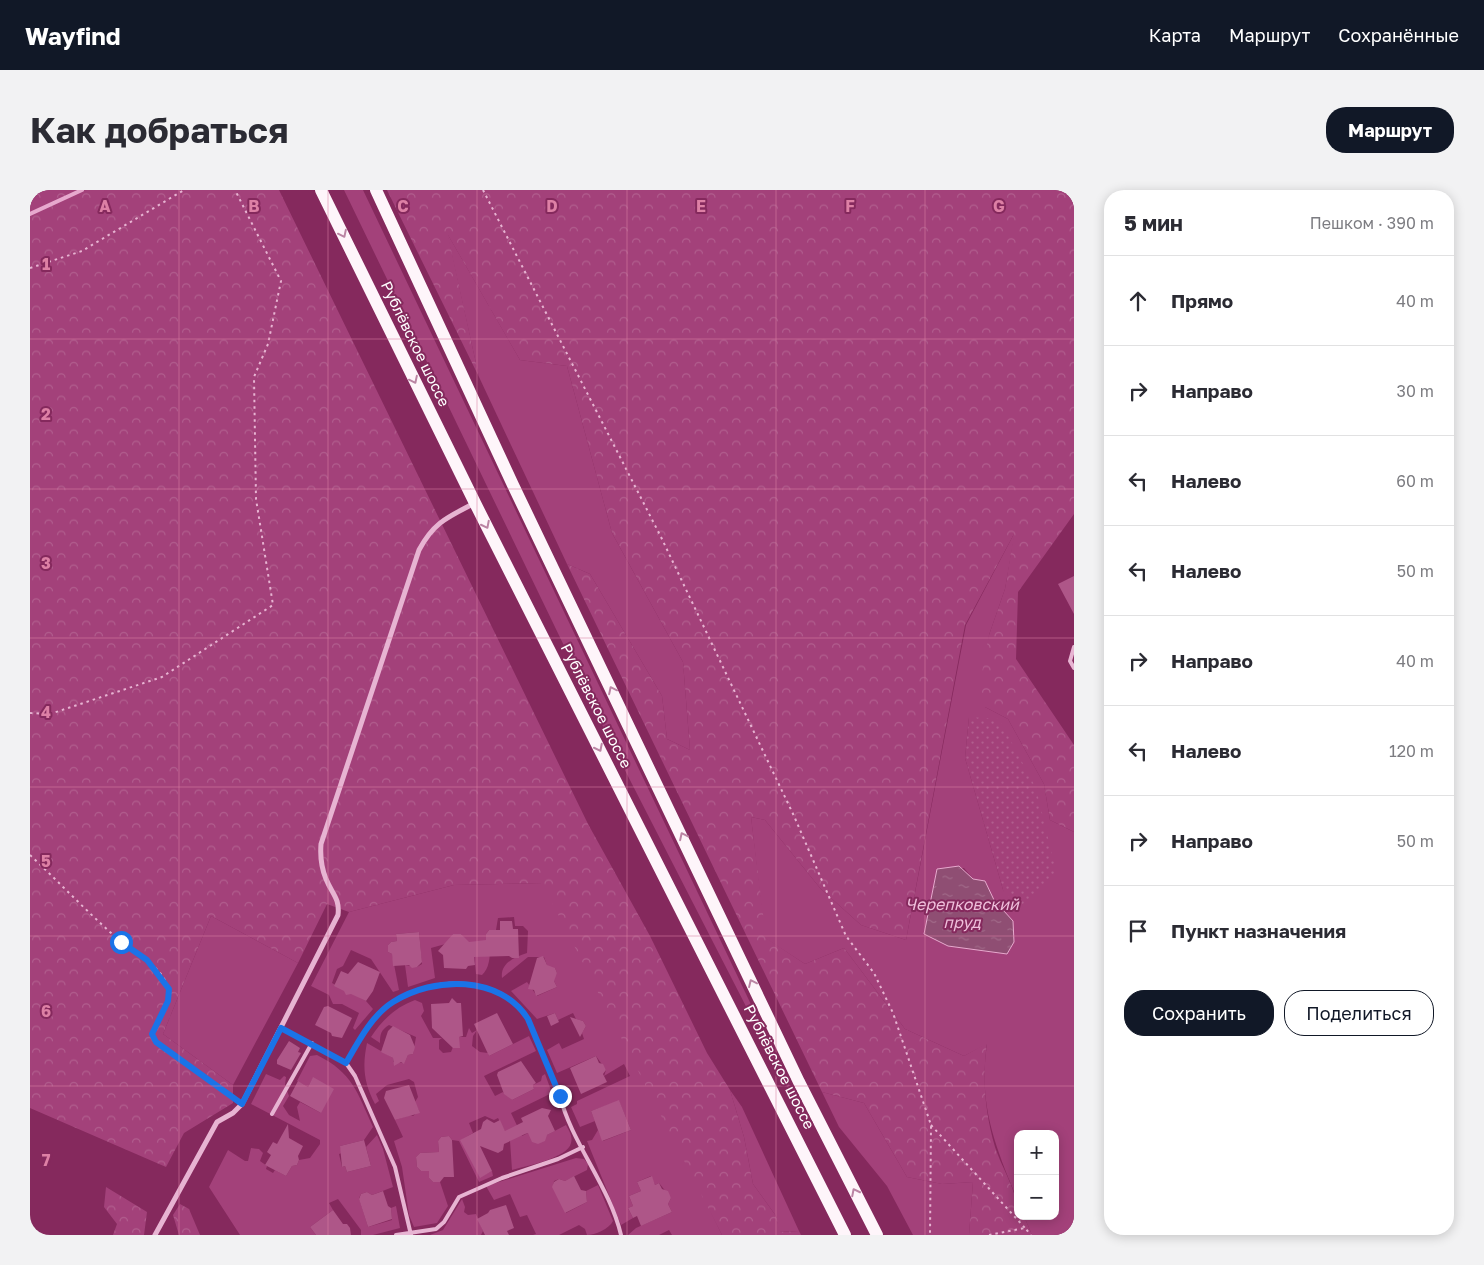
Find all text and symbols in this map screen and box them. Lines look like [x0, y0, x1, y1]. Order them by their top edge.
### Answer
text: Wayfind [25, 21, 121, 50]
text: Карта [1149, 24, 1201, 46]
text: Маршрут [1229, 24, 1310, 46]
text: Сохранённые [1338, 24, 1459, 46]
button: Маршрут [1326, 107, 1454, 153]
text: Как добраться [30, 109, 288, 151]
text: A [99, 196, 111, 216]
text: B [248, 196, 260, 216]
text: C [397, 196, 409, 216]
text: D [546, 196, 558, 216]
text: E [696, 196, 706, 216]
text: F [845, 196, 855, 216]
text: G [993, 196, 1005, 216]
text: 5 мин [1124, 210, 1183, 236]
text: Пешком · 390 m [1310, 213, 1434, 233]
one-way arrow [337, 229, 347, 238]
text: 1 [42, 254, 50, 274]
street label: Рублёвское шоссе [378, 278, 454, 410]
icon: ahead [1124, 287, 1152, 315]
text: Прямо [1171, 289, 1233, 312]
text: 40 m [1396, 291, 1434, 311]
one-way arrow [408, 374, 418, 383]
icon: right [1124, 377, 1152, 405]
text: Направо [1171, 379, 1253, 402]
text: 30 m [1397, 381, 1434, 401]
text: 2 [41, 404, 51, 424]
icon: left [1124, 467, 1152, 495]
text: Налево [1171, 469, 1241, 492]
text: 60 m [1396, 471, 1434, 491]
one-way arrow [480, 520, 491, 529]
text: 3 [41, 553, 51, 573]
icon: left [1124, 557, 1152, 585]
text: Налево [1171, 559, 1241, 582]
text: 50 m [1397, 561, 1434, 581]
street label: Рублёвское шоссе [558, 640, 636, 771]
icon: right [1124, 647, 1152, 675]
text: Направо [1171, 649, 1253, 672]
text: 40 m [1396, 651, 1434, 671]
one-way arrow [608, 686, 618, 695]
text: 4 [41, 702, 51, 722]
icon: left [1124, 737, 1152, 765]
text: Налево [1171, 739, 1241, 762]
text: 120 m [1389, 741, 1434, 761]
one-way arrow [593, 743, 603, 752]
icon: right [1124, 827, 1152, 855]
text: Направо [1171, 829, 1253, 852]
text: 50 m [1397, 831, 1434, 851]
one-way arrow [679, 832, 689, 841]
text: 5 [41, 851, 51, 871]
water label: Черепковский пруд [905, 894, 1020, 932]
icon: arrive [1124, 917, 1152, 945]
text: Пункт назначения [1171, 919, 1346, 942]
route start [110, 931, 133, 954]
one-way arrow [748, 979, 759, 988]
button: Сохранить [1124, 990, 1274, 1036]
button: Поделиться [1284, 990, 1434, 1036]
text: 6 [41, 1001, 51, 1021]
street label: Рублёвское шоссе [741, 1001, 819, 1132]
route end [549, 1085, 572, 1108]
map controls [1014, 1130, 1059, 1220]
button: + [1014, 1130, 1059, 1175]
text: 7 [42, 1150, 51, 1170]
button: − [1014, 1175, 1059, 1220]
one-way arrow [851, 1188, 861, 1197]

